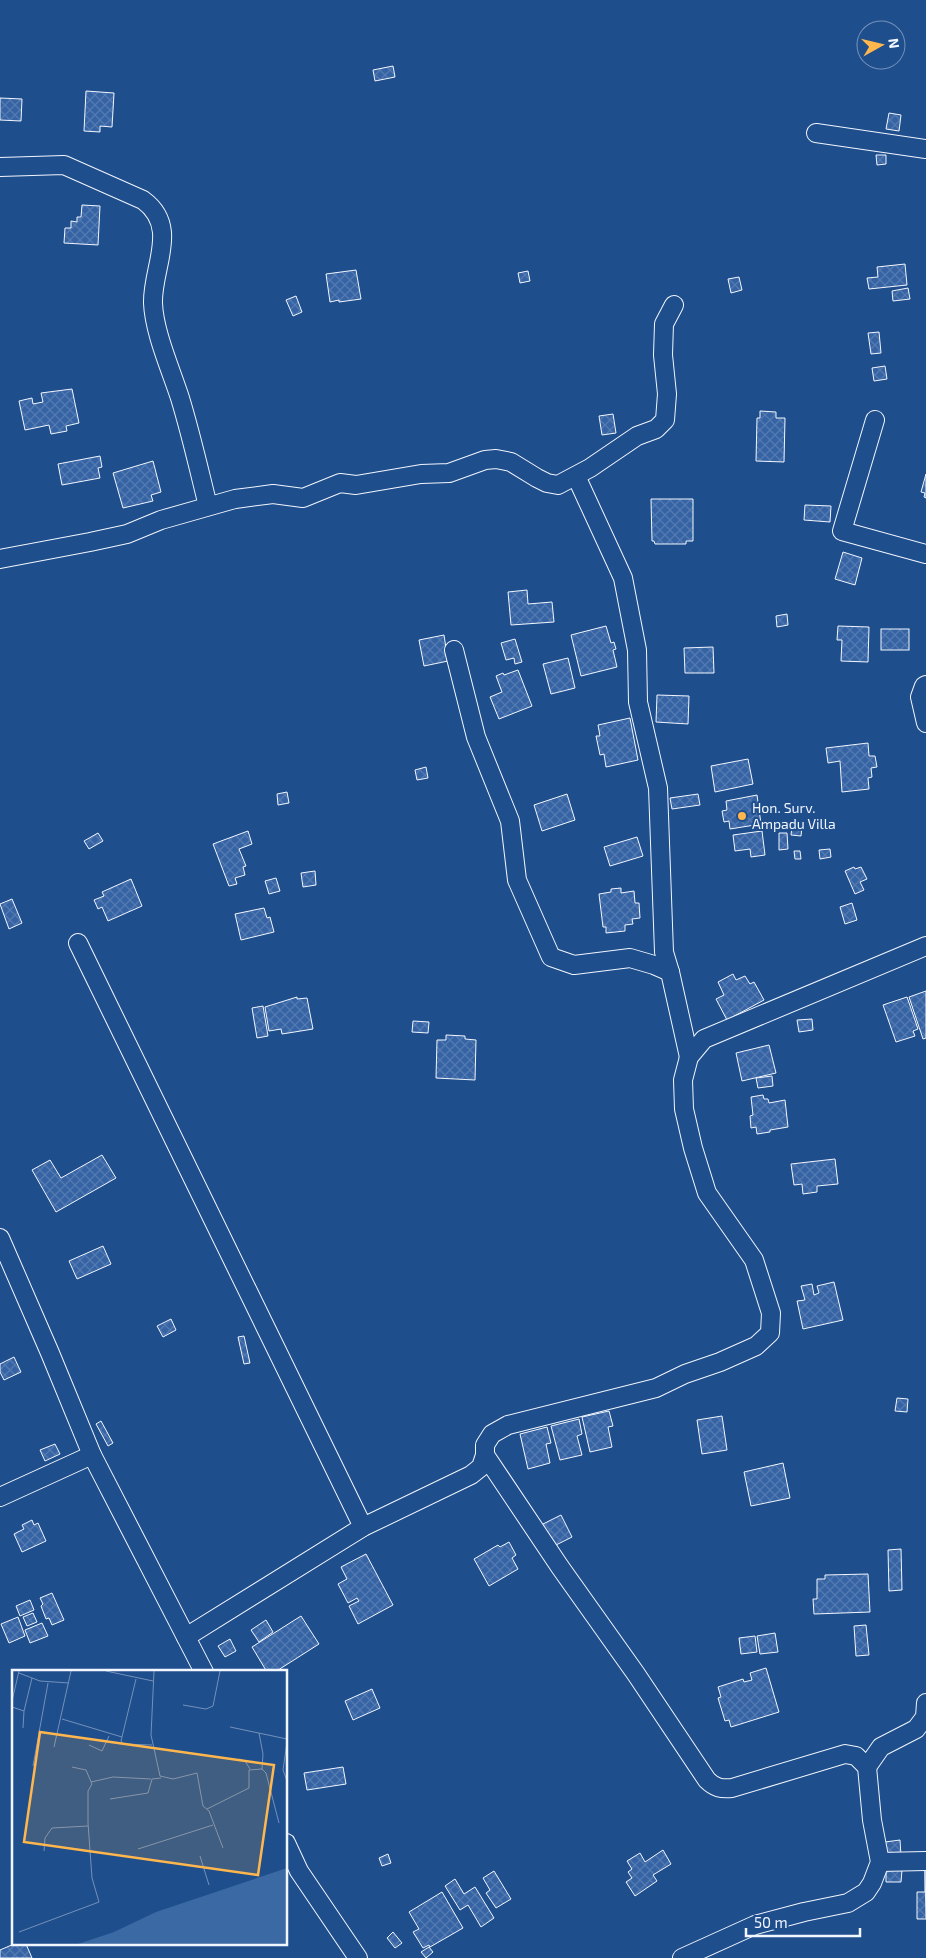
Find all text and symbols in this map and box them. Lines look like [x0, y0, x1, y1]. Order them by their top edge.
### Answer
north arrow [856, 20, 906, 70]
text: N [885, 37, 903, 49]
place label: Hon. Surv. Ampadu Villa [752, 799, 836, 832]
marker: Hon. Surv. Ampadu Villa [736, 810, 748, 822]
inset map [12, 1670, 288, 1946]
scale bar [746, 1906, 860, 1938]
text: 50 m [754, 1913, 788, 1931]

